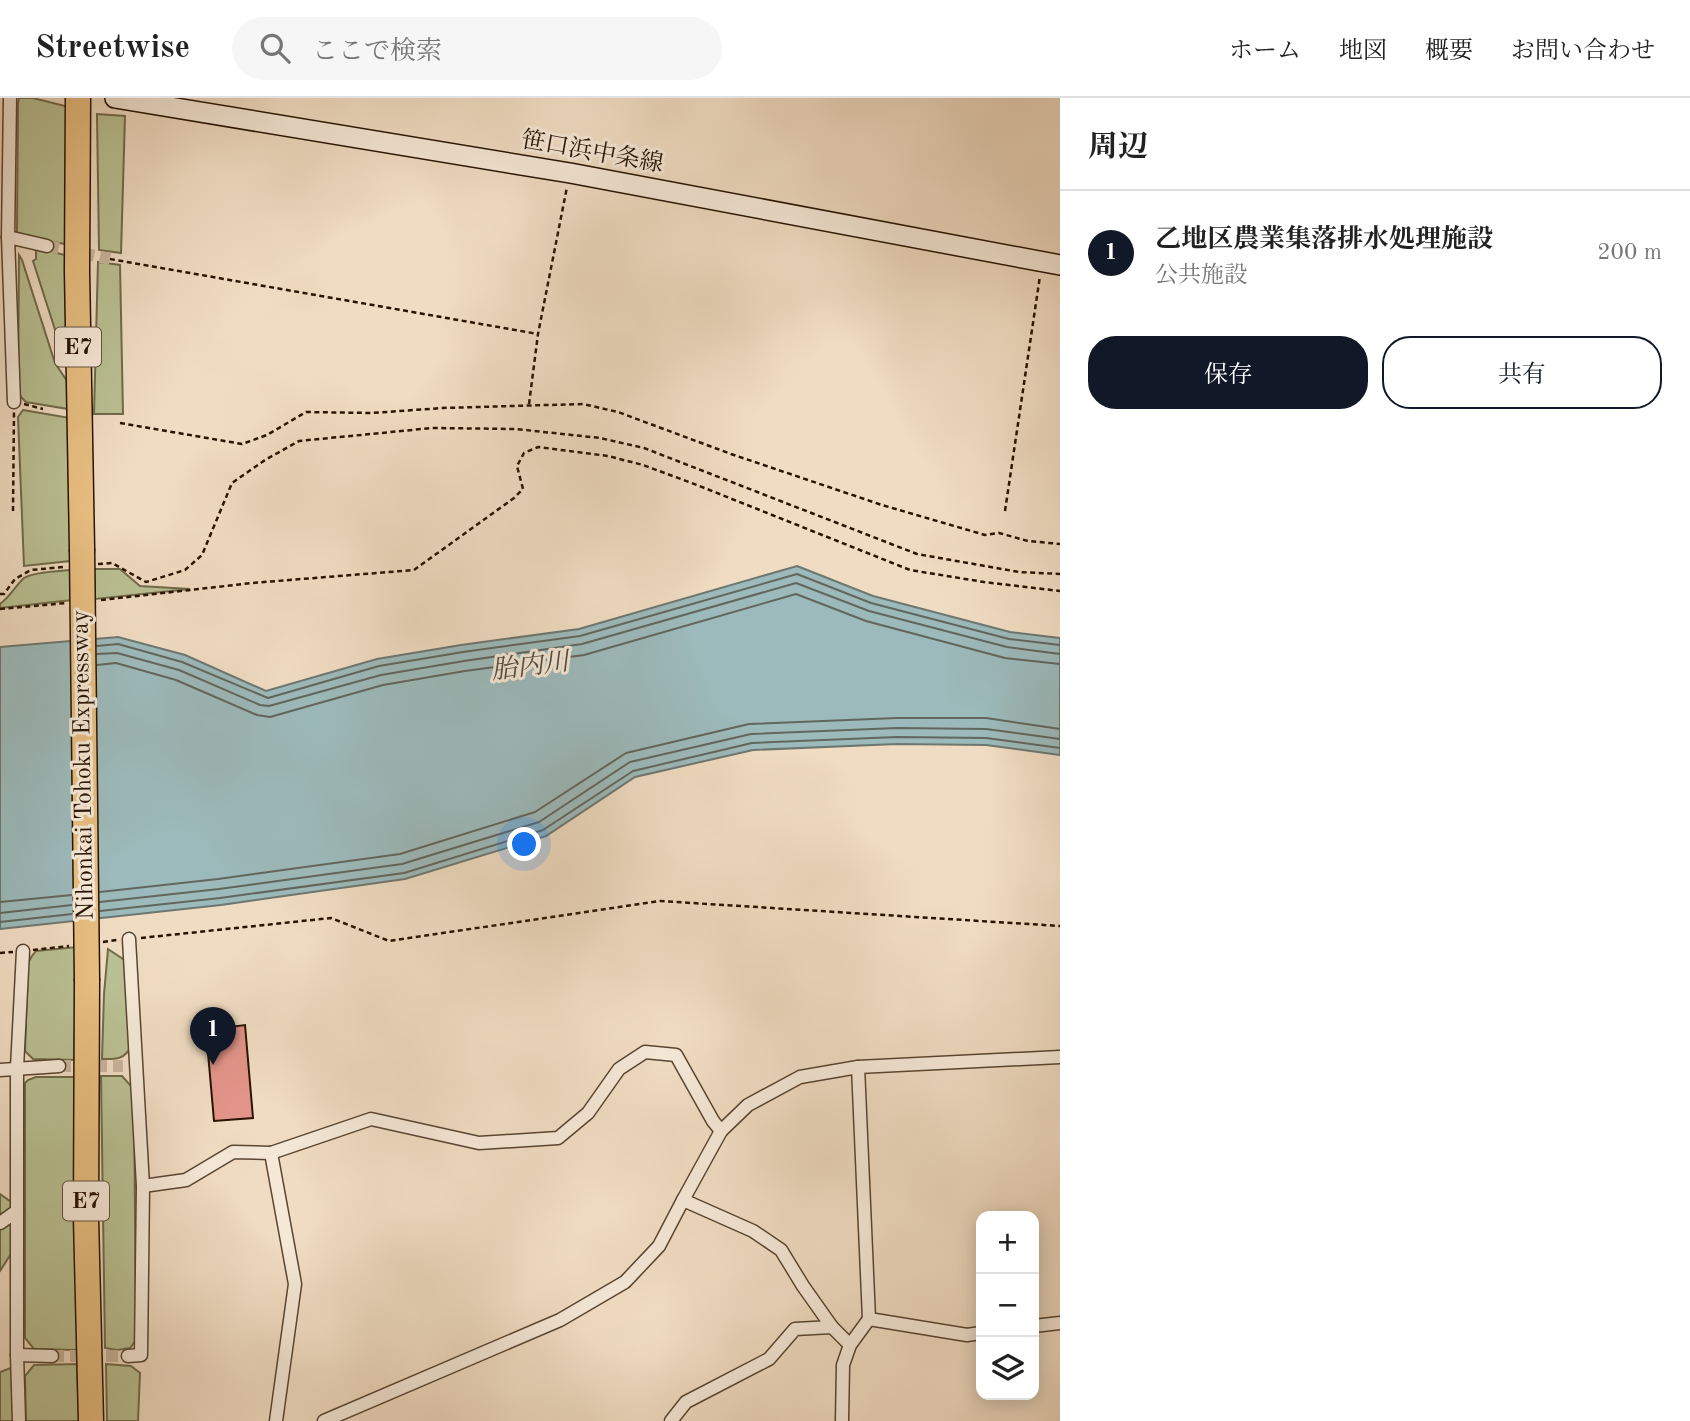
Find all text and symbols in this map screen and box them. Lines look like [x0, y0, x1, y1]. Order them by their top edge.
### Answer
search box [232, 17, 722, 80]
icon: search [256, 29, 294, 67]
text: Streetwise [35, 32, 190, 65]
text: ここで検索 [312, 39, 442, 65]
text: ホーム [1229, 40, 1301, 64]
text: 地図 [1339, 40, 1387, 64]
text: 概要 [1425, 40, 1473, 64]
text: お問い合わせ [1511, 40, 1655, 64]
street label: 笹口浜中条線 [519, 126, 666, 177]
text: 周辺 [1088, 133, 1148, 163]
text: 乙地区農業集落排水処理施設 [1155, 227, 1493, 253]
text: 1 [1104, 241, 1118, 264]
text: 200 m [1597, 241, 1662, 264]
text: 公共施設 [1155, 264, 1247, 287]
road number: E7 [55, 328, 101, 366]
button: 保存 [1088, 336, 1368, 409]
button: 共有 [1382, 336, 1662, 409]
street label: Nihonkai Tohoku Expressway [69, 610, 99, 920]
water label: 胎内川 [489, 647, 573, 685]
your location [507, 827, 541, 861]
pin: 1 [190, 1007, 236, 1065]
road number: E7 [63, 1182, 109, 1220]
map controls [976, 1211, 1039, 1400]
button: + [976, 1211, 1039, 1274]
button: − [976, 1274, 1039, 1337]
button: layers [976, 1337, 1039, 1400]

